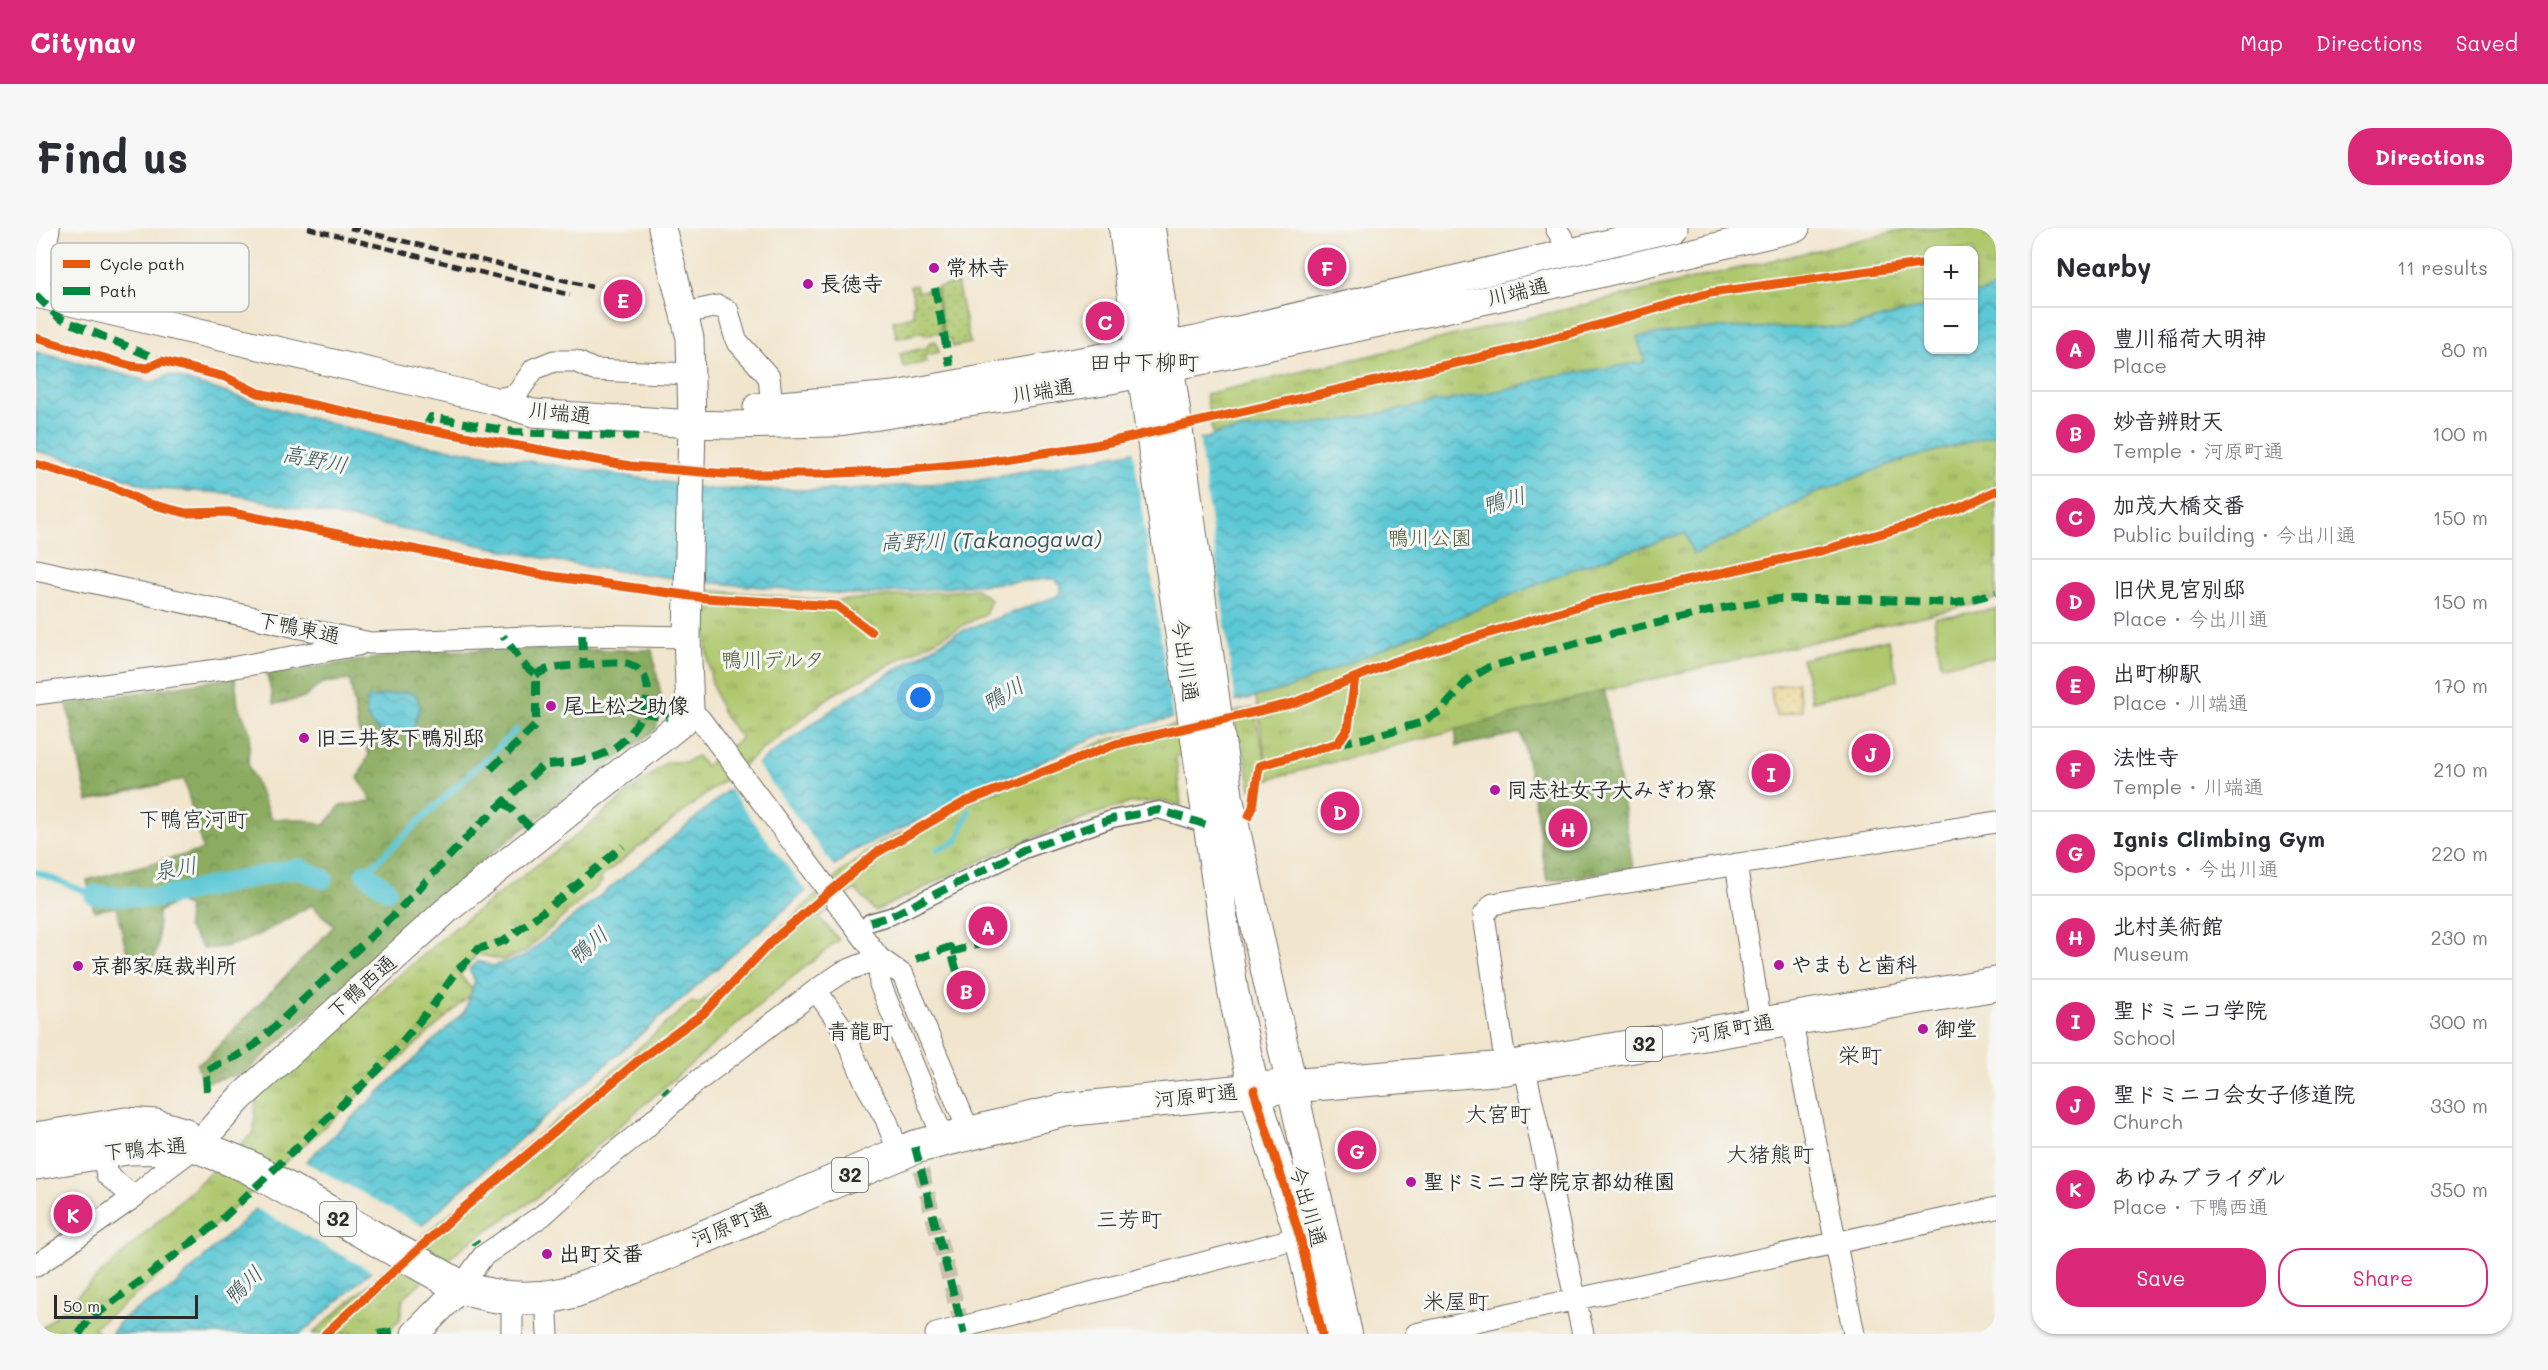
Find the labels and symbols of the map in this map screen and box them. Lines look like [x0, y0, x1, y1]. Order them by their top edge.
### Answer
legend [51, 243, 249, 312]
pin: F [1308, 244, 1346, 290]
text: Cycle path [100, 253, 184, 274]
place label: 常林寺 [946, 253, 1009, 280]
marker: 常林寺 [927, 261, 941, 275]
place label: 長徳寺 [820, 269, 883, 296]
street label: 川端通 [1484, 270, 1551, 311]
pin: E [604, 276, 642, 322]
marker: 長徳寺 [801, 277, 815, 291]
text: Path [100, 280, 136, 301]
pin: C [1086, 298, 1124, 344]
district label: 田中下柳町 [1089, 347, 1199, 376]
street label: 川端通 [1010, 371, 1076, 408]
street label: 川端通 [527, 395, 593, 428]
water label: 高野川 [280, 438, 350, 479]
water label: 鴨川 [1479, 480, 1529, 520]
water label: 高野川 (Takanogawa) [880, 523, 1102, 556]
park label: 鴨川公園 [1388, 523, 1472, 550]
street label: 下鴨東通 [255, 605, 343, 648]
street label: 今出川通 [1167, 616, 1206, 703]
park label: 鴨川デルタ [721, 645, 825, 672]
water label: 鴨川 [976, 670, 1029, 717]
your location [906, 683, 935, 712]
place label: 尾上松之助像 [563, 691, 689, 718]
marker: 尾上松之助像 [544, 699, 558, 713]
place label: 旧三井家下鴨別邸 [316, 723, 484, 750]
pin: J [1852, 730, 1890, 776]
marker: 旧三井家下鴨別邸 [297, 731, 311, 745]
pin: I [1752, 750, 1790, 796]
place label: 同志社女子大みぎわ寮 [1507, 775, 1717, 802]
marker: 同志社女子大みぎわ寮 [1488, 783, 1502, 797]
pin: D [1320, 788, 1360, 834]
district label: 下鴨宮河町 [138, 804, 248, 833]
pin: H [1548, 806, 1588, 850]
water label: 泉川 [151, 849, 199, 886]
pin: A [968, 904, 1008, 948]
water label: 鴨川 [562, 919, 614, 970]
street label: 下鴨西通 [321, 948, 401, 1024]
place label: やまもと歯科 [1791, 950, 1917, 977]
place label: 京都家庭裁判所 [90, 951, 237, 978]
marker: やまもと歯科 [1772, 958, 1786, 972]
marker: 京都家庭裁判所 [71, 959, 85, 973]
pin: B [946, 968, 986, 1012]
street label: 河原町通 [1688, 1007, 1775, 1048]
place label: 御堂 [1935, 1014, 1977, 1041]
district label: 青龍町 [827, 1016, 893, 1045]
marker: 御堂 [1916, 1022, 1930, 1036]
road number: 32 [1626, 1027, 1662, 1061]
district label: 栄町 [1838, 1040, 1882, 1069]
street label: 河原町通 [1153, 1077, 1239, 1112]
district label: 大宮町 [1465, 1099, 1531, 1128]
pin: G [1338, 1128, 1376, 1172]
street label: 下鴨本通 [102, 1130, 188, 1165]
district label: 大猪熊町 [1726, 1139, 1814, 1168]
road number: 32 [832, 1158, 868, 1192]
street label: 今出川通 [1285, 1161, 1334, 1250]
place label: 聖ドミニコ学院京都幼稚園 [1423, 1167, 1675, 1194]
marker: 聖ドミニコ学院京都幼稚園 [1404, 1175, 1418, 1189]
pin: K [54, 1192, 93, 1236]
street label: 河原町通 [686, 1195, 774, 1252]
road number: 32 [320, 1202, 356, 1236]
district label: 三芳町 [1096, 1204, 1162, 1233]
place label: 出町交番 [559, 1239, 643, 1266]
marker: 出町交番 [540, 1247, 554, 1261]
water label: 鴨川 [217, 1259, 269, 1310]
district label: 米屋町 [1423, 1286, 1489, 1315]
scale bar [54, 1292, 198, 1320]

